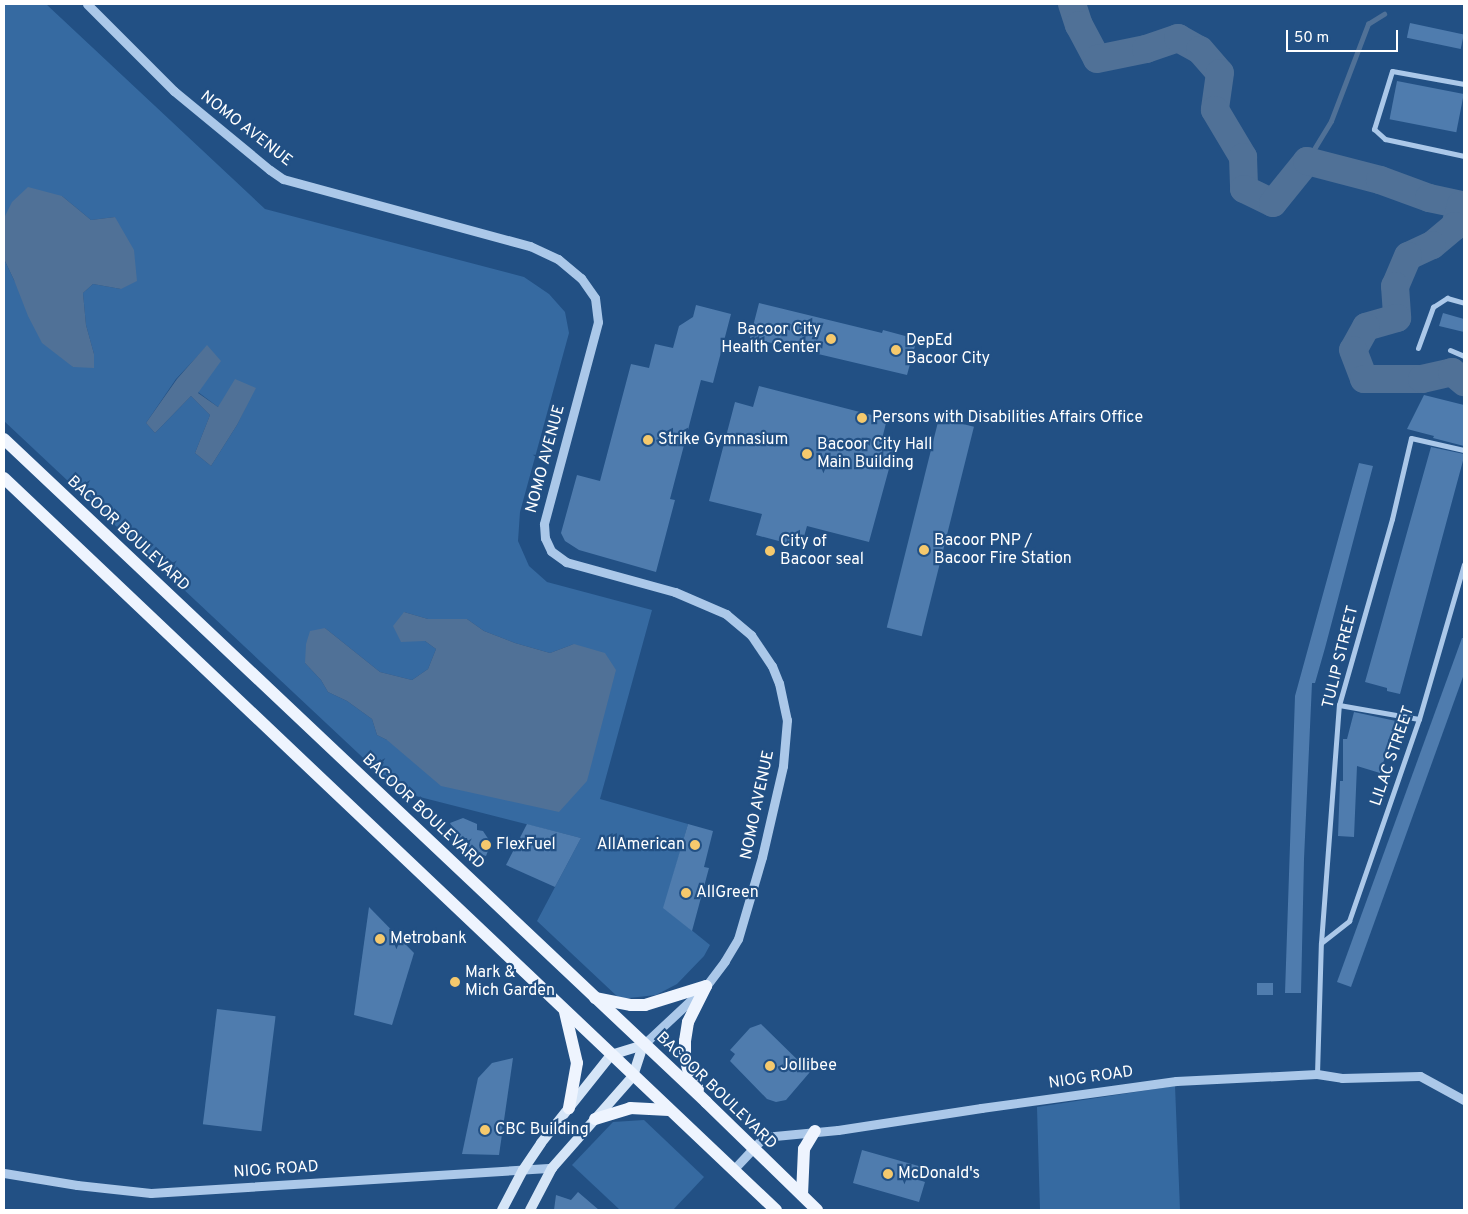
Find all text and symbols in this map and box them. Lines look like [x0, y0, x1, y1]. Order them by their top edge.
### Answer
scale bar [1288, 20, 1400, 52]
text: 50 m [1294, 29, 1329, 48]
street label: NOMO AVENUE [196, 87, 296, 171]
place label: Bacoor City Health Center [721, 320, 821, 358]
place label: DepEd Bacoor City [906, 331, 990, 369]
marker: Bacoor City Health Center [825, 333, 837, 345]
marker: DepEd Bacoor City [890, 344, 902, 356]
street label: NOMO AVENUE [522, 402, 570, 516]
place label: Persons with Disabilities Affairs Office [872, 408, 1144, 428]
marker: Persons with Disabilities Affairs Office [856, 412, 868, 424]
place label: Strike Gymnasium [658, 430, 788, 450]
marker: Strike Gymnasium [642, 434, 654, 446]
place label: Bacoor City Hall Main Building [817, 435, 932, 473]
marker: Bacoor City Hall Main Building [801, 448, 813, 460]
street label: BACOOR BOULEVARD [63, 472, 193, 596]
place label: Bacoor PNP / Bacoor Fire Station [934, 531, 1072, 569]
place label: City of Bacoor seal [780, 532, 864, 570]
marker: Bacoor PNP / Bacoor Fire Station [918, 544, 930, 556]
marker: City of Bacoor seal [764, 545, 776, 557]
street label: TULIP STREET [1319, 604, 1363, 710]
street label: LILAC STREET [1367, 703, 1419, 809]
street label: NOMO AVENUE [737, 748, 779, 862]
street label: BACOOR BOULEVARD [358, 750, 488, 874]
place label: FlexFuel [496, 835, 556, 855]
place label: AllAmerican [597, 835, 685, 855]
marker: FlexFuel [480, 839, 492, 851]
marker: AllAmerican [689, 839, 701, 851]
place label: AllGreen [696, 883, 759, 903]
marker: AllGreen [680, 887, 692, 899]
place label: Metrobank [390, 929, 467, 949]
marker: Metrobank [374, 933, 386, 945]
place label: Mark & Mich Garden [465, 963, 555, 1001]
marker: Mark & Mich Garden [449, 976, 461, 988]
street label: BACOOR BOULEVARD [652, 1028, 780, 1154]
place label: Jollibee [780, 1056, 837, 1076]
marker: Jollibee [764, 1060, 776, 1072]
street label: NIOG ROAD [1047, 1063, 1135, 1093]
place label: CBC Building [495, 1120, 589, 1140]
marker: CBC Building [479, 1124, 491, 1136]
street label: NIOG ROAD [233, 1157, 319, 1183]
place label: McDonald's [898, 1164, 980, 1184]
marker: McDonald's [882, 1168, 894, 1180]

